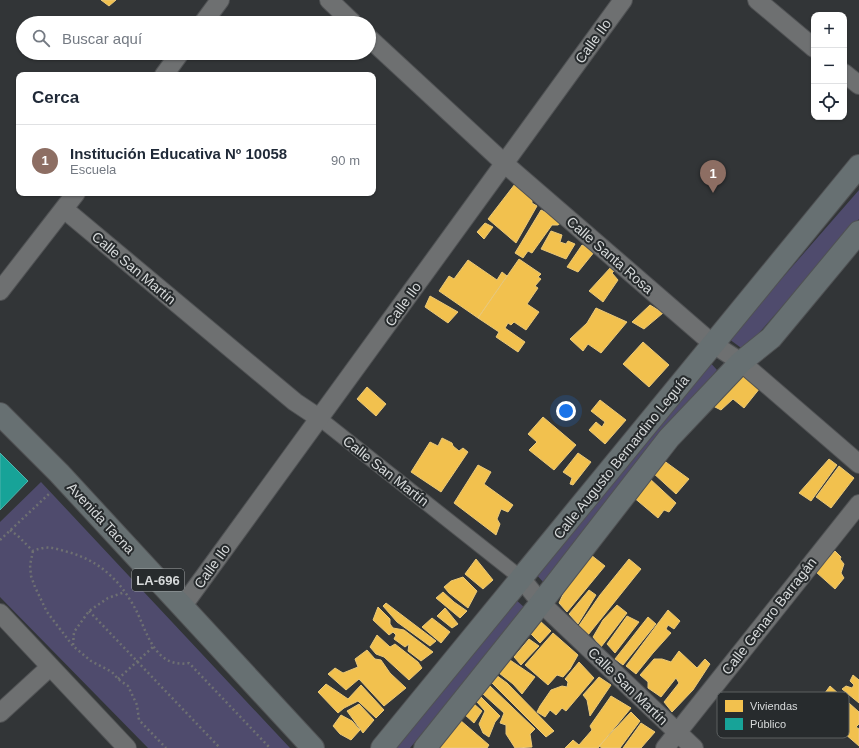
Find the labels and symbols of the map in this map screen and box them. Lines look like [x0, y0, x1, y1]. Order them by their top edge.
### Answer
street label: Calle Ilo [572, 16, 614, 66]
pin: 1 [700, 160, 726, 193]
street label: Calle Santa Rosa [564, 213, 657, 297]
street label: Calle San Martín [89, 228, 179, 308]
street label: Calle Ilo [382, 279, 424, 329]
street label: Calle Augusto Bernardino Leguía [550, 372, 692, 542]
your location [556, 401, 576, 421]
street label: Calle San Martín [340, 433, 432, 509]
street label: Avenida Tacna [64, 479, 138, 557]
street label: Calle Ilo [191, 541, 233, 591]
street label: Calle Genaro Barragán [718, 554, 820, 678]
road number: LA-696 [132, 569, 184, 591]
street label: Calle San Martín [585, 644, 671, 728]
legend [717, 692, 849, 738]
text: Viviendas [750, 700, 798, 712]
text: Público [750, 718, 786, 730]

